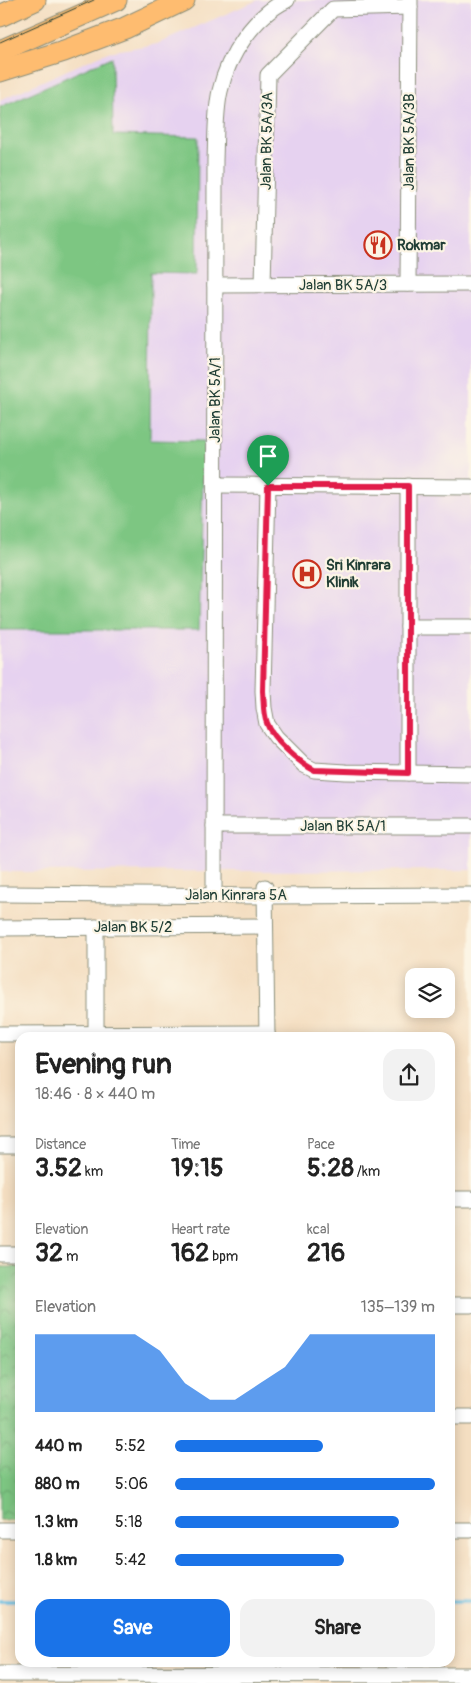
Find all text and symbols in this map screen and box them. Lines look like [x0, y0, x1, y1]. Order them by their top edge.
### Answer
street label: Jalan BK 5A/3A [257, 92, 277, 190]
street label: Jalan BK 5A/3B [400, 94, 419, 190]
restaurant icon: Rokmar [363, 230, 393, 260]
place label: Rokmar [397, 236, 446, 255]
street label: Jalan BK 5A/3 [299, 276, 387, 295]
street label: Jalan BK 5A/1 [206, 357, 225, 443]
pin [247, 435, 289, 486]
icon: arrive [254, 442, 282, 470]
place label: Sri Kinrara Klinik [326, 556, 391, 592]
hospital icon: Sri Kinrara Klinik [292, 559, 322, 589]
street label: Jalan BK 5A/1 [300, 817, 386, 836]
street label: Jalan Kinrara 5A [185, 886, 287, 905]
street label: Jalan BK 5/2 [94, 918, 172, 937]
map controls [405, 968, 455, 1018]
button: layers [405, 968, 455, 1018]
text: Evening run [35, 1047, 172, 1082]
button: share [383, 1049, 435, 1101]
text: 18:46 · 8 × 440 m [35, 1084, 155, 1104]
text: Distance [35, 1136, 86, 1153]
text: Time [171, 1136, 200, 1153]
text: Pace [307, 1136, 335, 1153]
text: 3.52 [35, 1153, 82, 1184]
text: 19:15 [171, 1153, 224, 1184]
text: 5:28 [307, 1153, 354, 1184]
text: km [82, 1163, 103, 1180]
text: /km [354, 1163, 380, 1180]
text: Elevation [35, 1221, 88, 1238]
text: Heart rate [171, 1221, 230, 1238]
text: kcal [307, 1221, 330, 1238]
text: 32 [35, 1238, 63, 1269]
text: 162 [171, 1238, 209, 1269]
text: 216 [307, 1238, 345, 1269]
text: m [63, 1248, 78, 1265]
text: bpm [209, 1248, 238, 1265]
text: Elevation [35, 1297, 96, 1317]
text: 135–139 m [361, 1297, 435, 1317]
text: 440 m [35, 1436, 82, 1456]
text: 5:52 [115, 1436, 146, 1456]
text: 880 m [35, 1474, 80, 1494]
text: 5:06 [115, 1474, 148, 1494]
text: 1.3 km [35, 1512, 78, 1532]
text: 5:18 [115, 1512, 142, 1532]
text: 1.8 km [35, 1550, 77, 1570]
text: 5:42 [115, 1550, 146, 1570]
button: Save [35, 1599, 230, 1657]
button: Share [240, 1599, 435, 1657]

